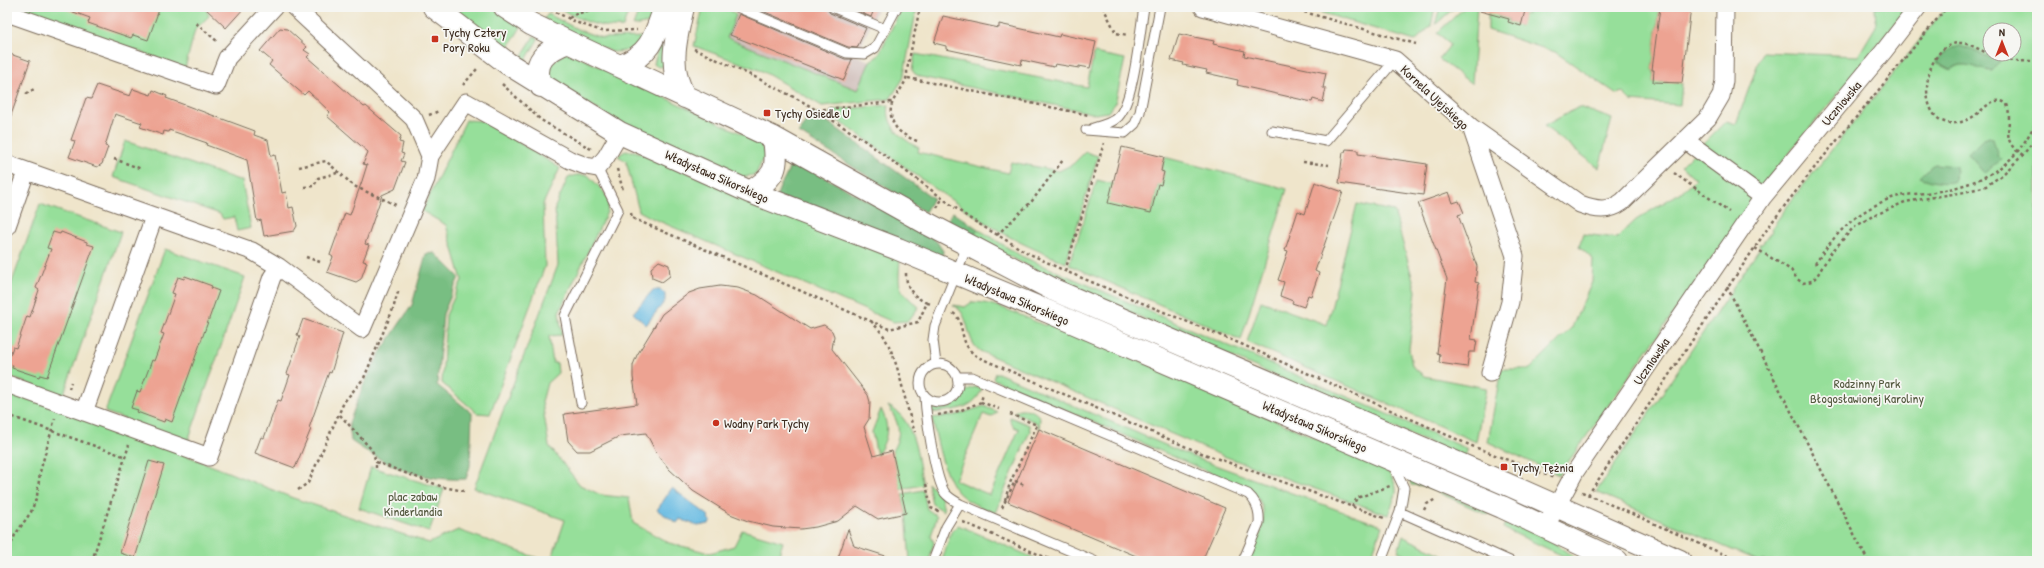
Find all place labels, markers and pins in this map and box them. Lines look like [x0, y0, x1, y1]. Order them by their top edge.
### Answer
place label: Tychy Cztery Pory Roku [443, 23, 507, 56]
marker: Tychy Cztery Pory Roku [430, 34, 440, 44]
place label: Tychy Osiedle U [775, 104, 850, 122]
marker: Tychy Osiedle U [762, 108, 772, 118]
place label: Wodny Park Tychy [724, 414, 810, 432]
marker: Wodny Park Tychy [711, 418, 721, 428]
place label: Tychy Tężnia [1512, 458, 1573, 476]
marker: Tychy Tężnia [1499, 462, 1509, 472]

